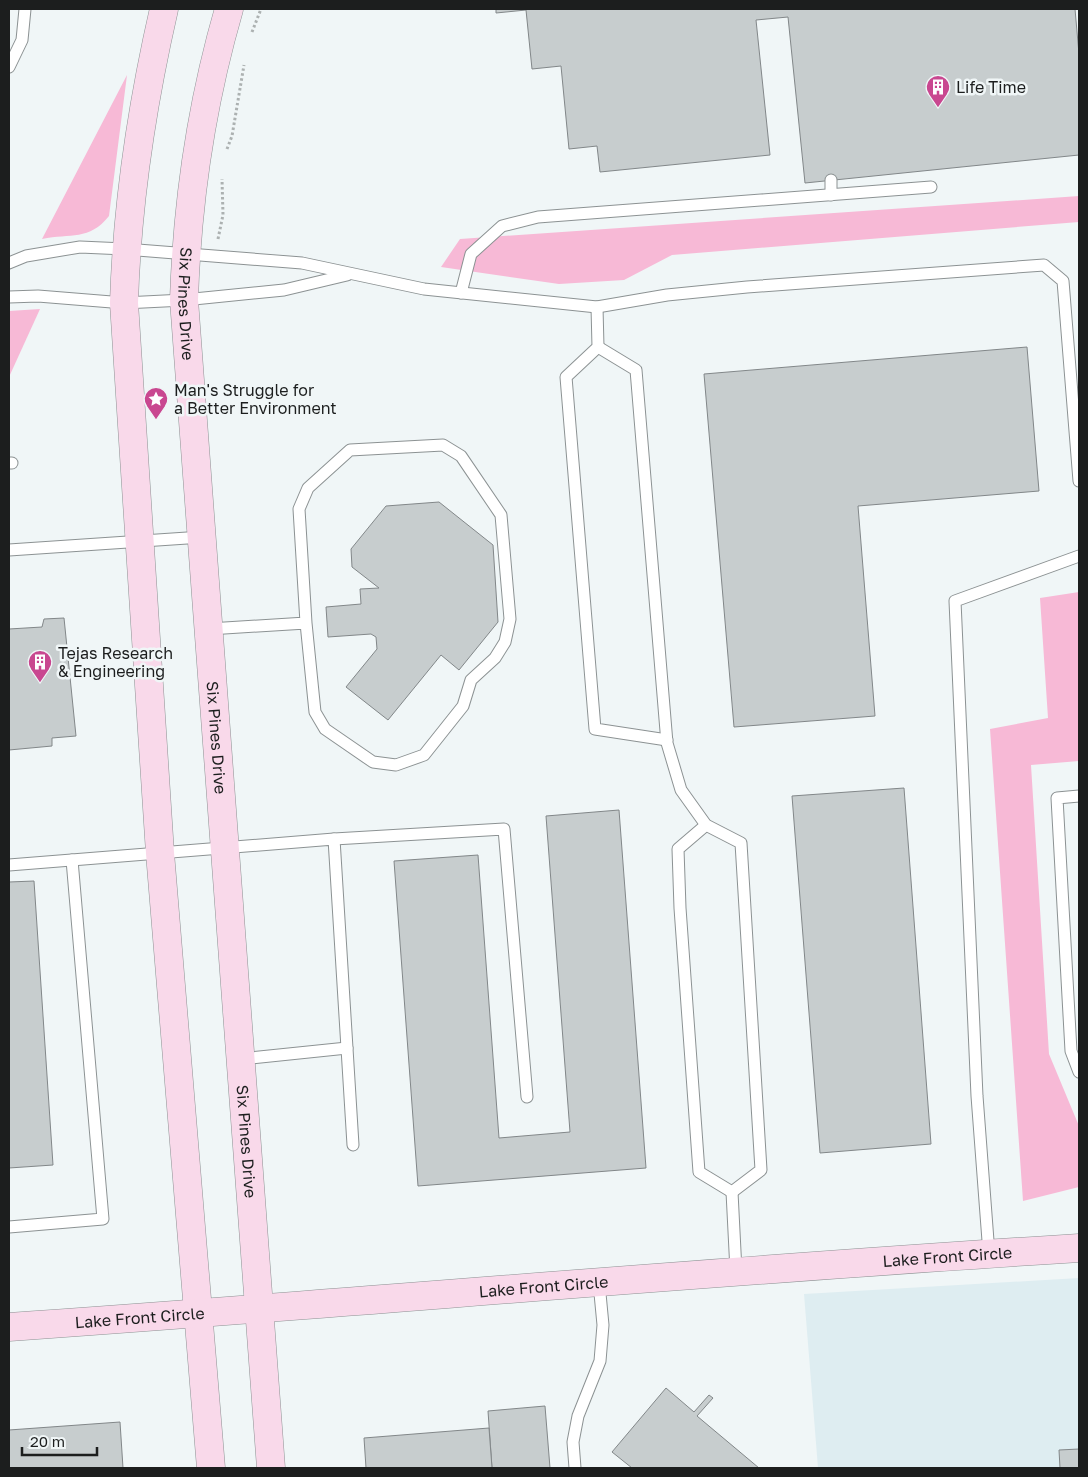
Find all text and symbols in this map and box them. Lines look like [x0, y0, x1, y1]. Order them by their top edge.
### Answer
building icon: Life Time [925, 74, 951, 108]
place label: Life Time [956, 77, 1026, 97]
street label: Six Pines Drive [174, 246, 198, 361]
place label: Man's Struggle for a Better Environment [174, 380, 337, 418]
place icon: Man's Struggle for a Better Environment [143, 386, 169, 420]
place label: Tejas Research & Engineering [58, 643, 173, 681]
building icon: Tejas Research & Engineering [27, 649, 53, 683]
street label: Six Pines Drive [202, 680, 231, 795]
street label: Six Pines Drive [232, 1084, 261, 1199]
street label: Lake Front Circle [882, 1242, 1013, 1271]
street label: Lake Front Circle [478, 1271, 609, 1301]
street label: Lake Front Circle [74, 1303, 205, 1332]
scale bar [22, 1424, 98, 1456]
text: 20 m [30, 1432, 65, 1450]

